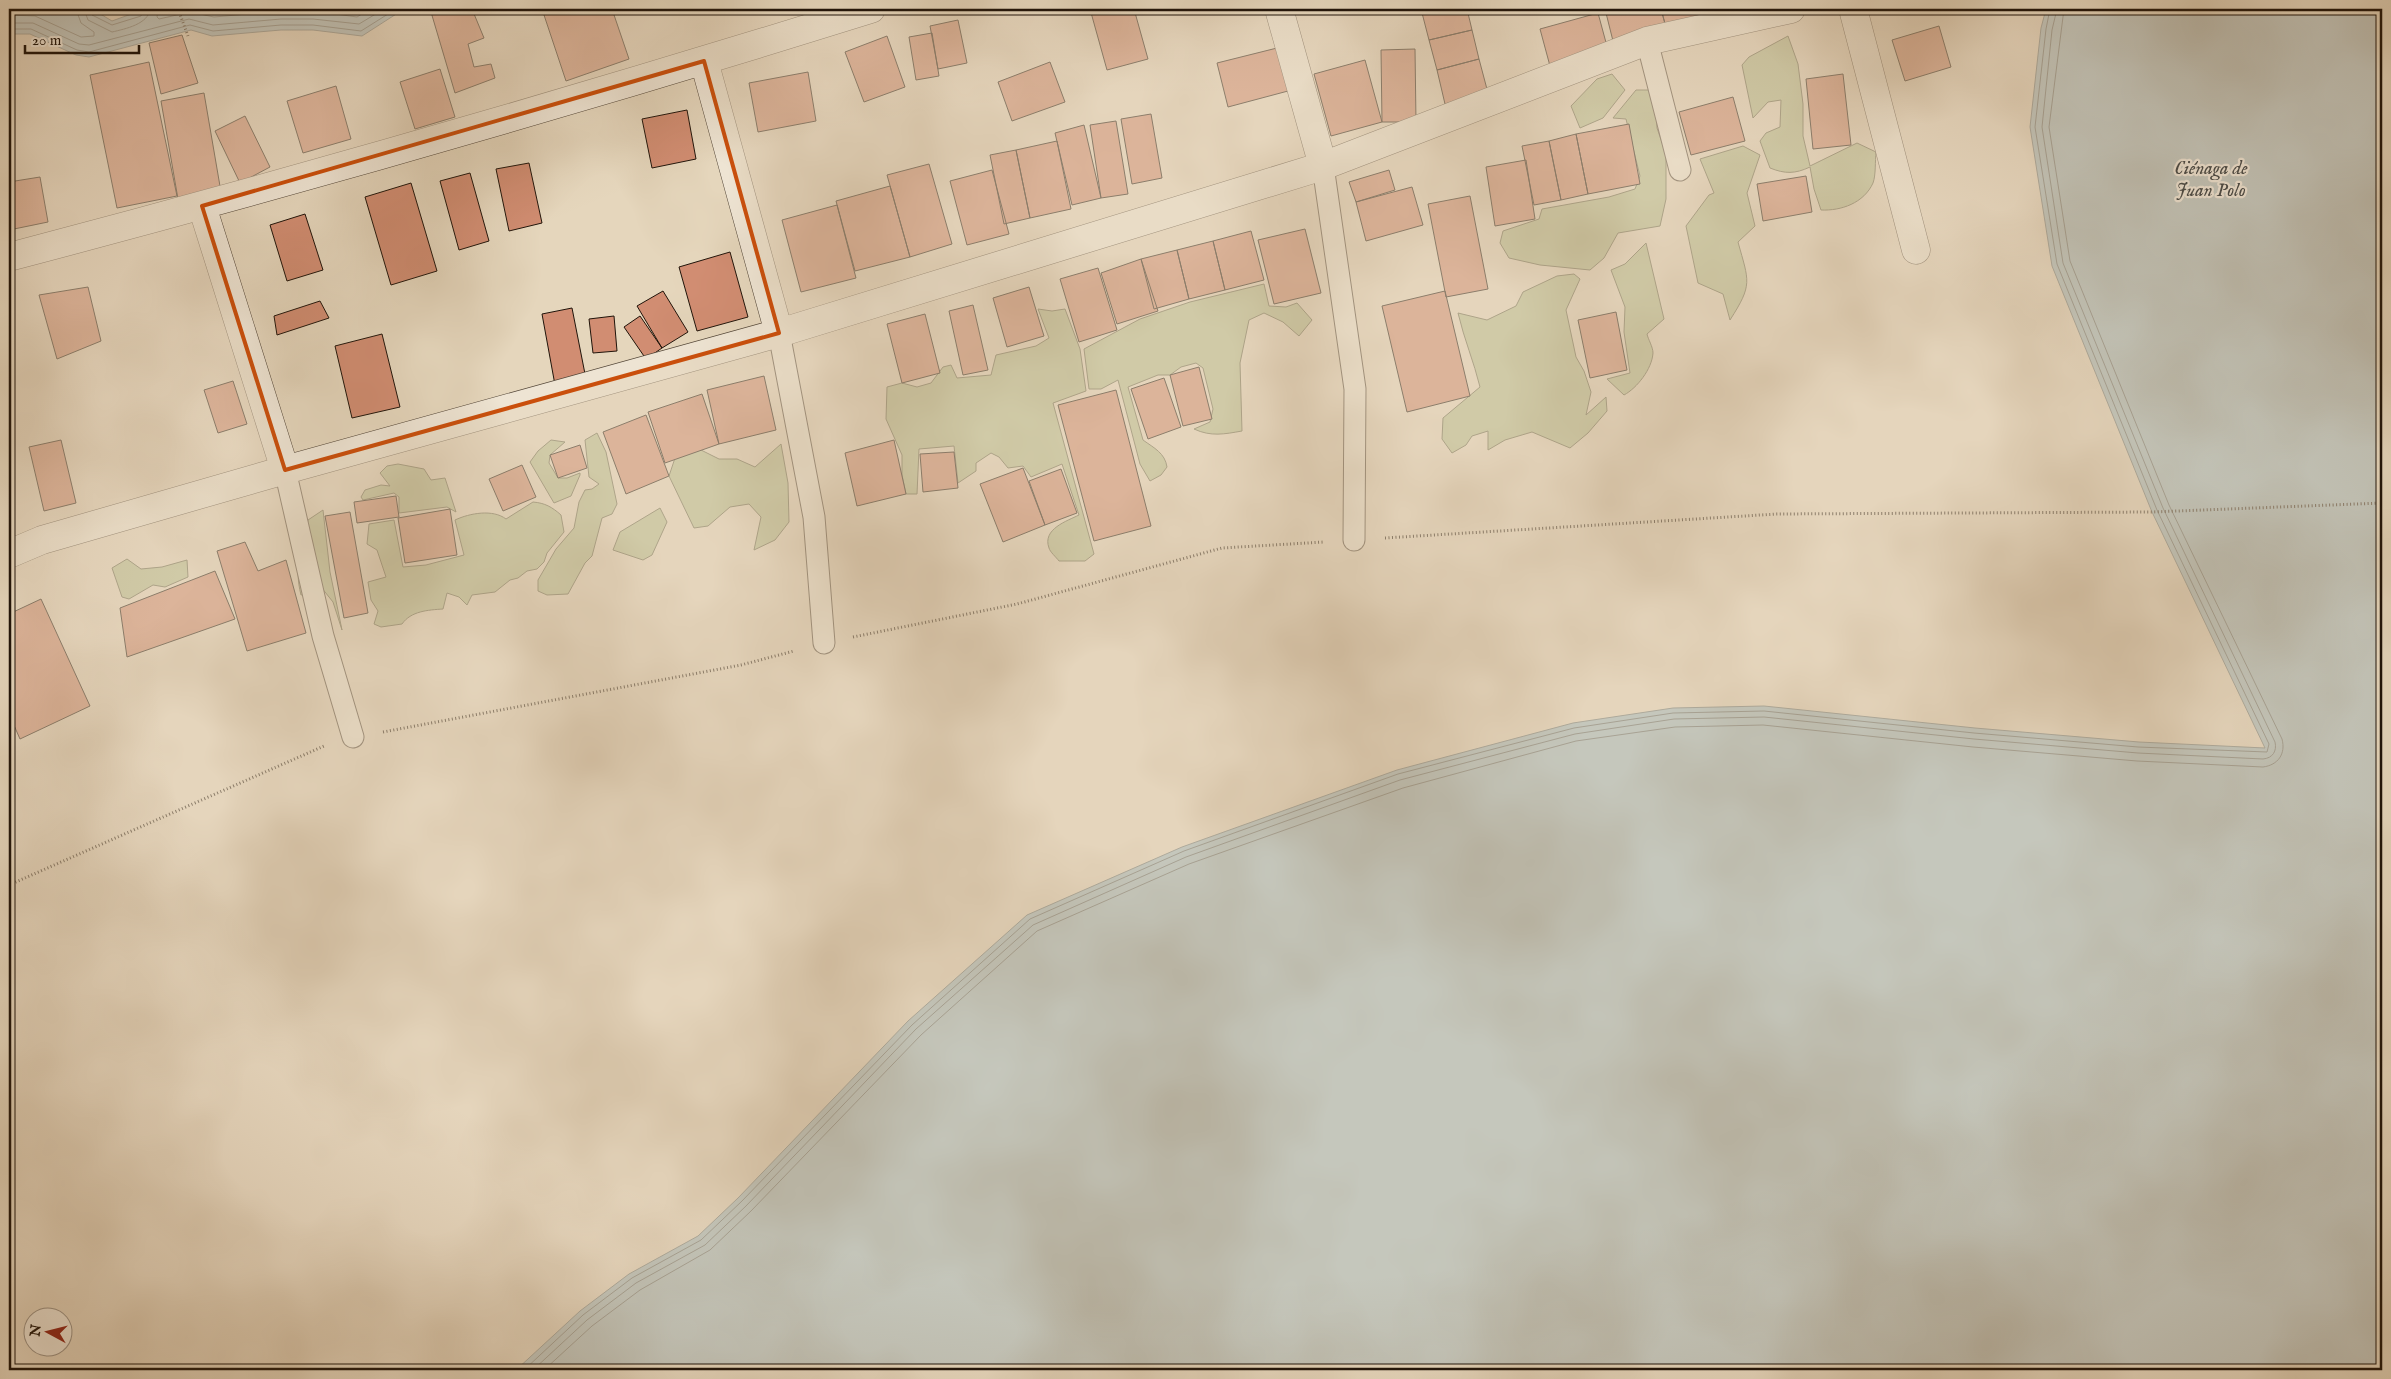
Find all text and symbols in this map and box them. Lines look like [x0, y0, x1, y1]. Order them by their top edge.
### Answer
scale bar [25, 22, 139, 54]
text: 20 m [32, 31, 62, 50]
water label: Ciénaga de Juan Polo [2174, 157, 2248, 203]
north arrow [22, 1306, 72, 1356]
text: N [26, 1323, 46, 1339]

